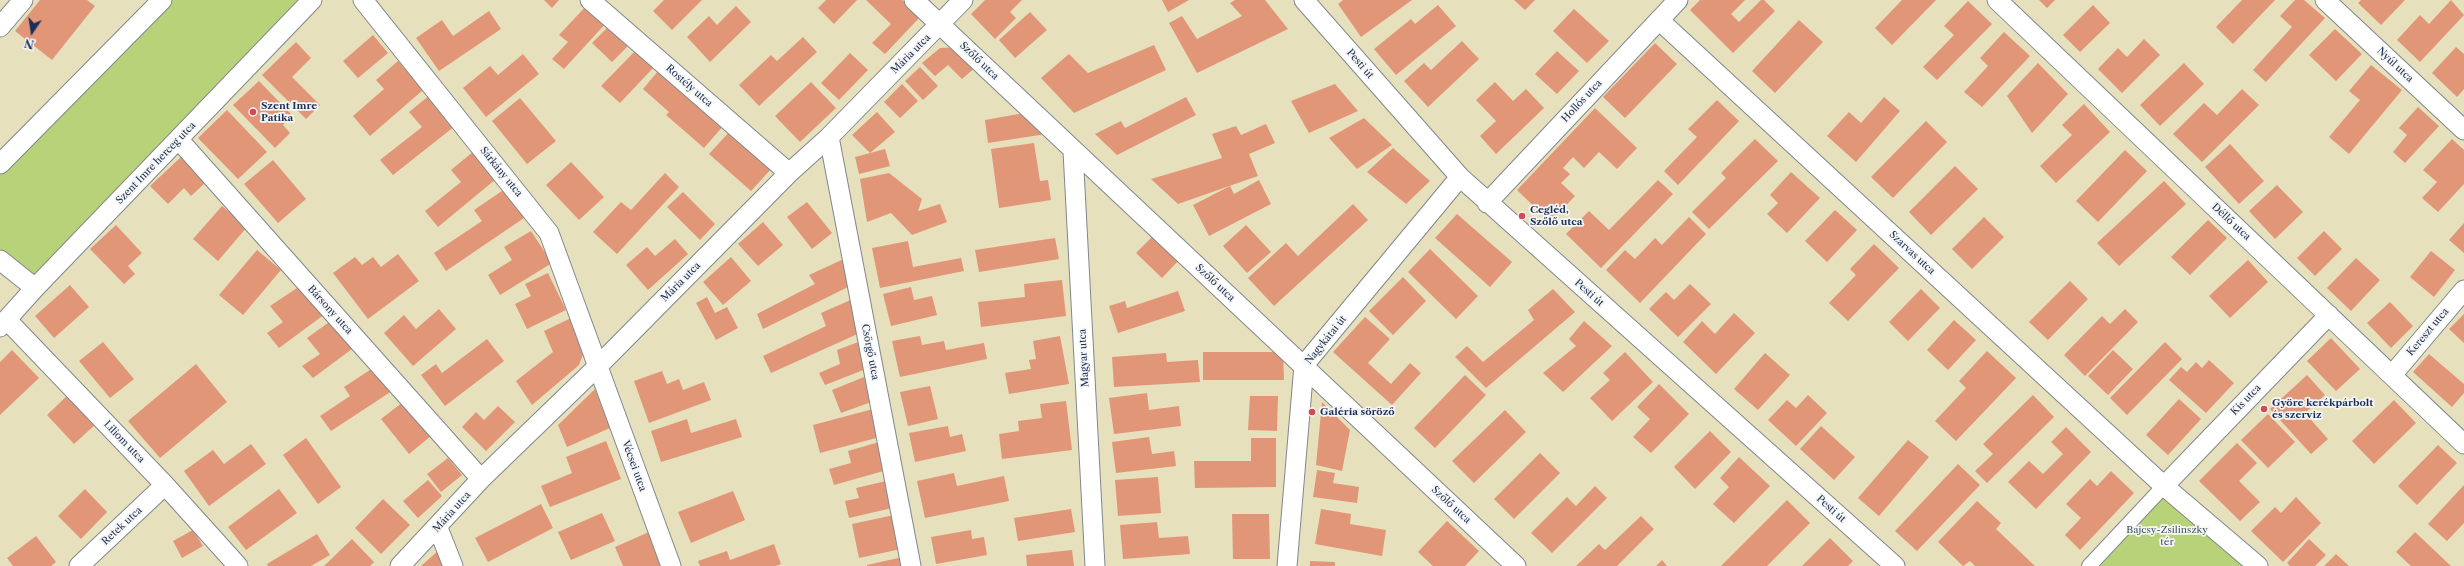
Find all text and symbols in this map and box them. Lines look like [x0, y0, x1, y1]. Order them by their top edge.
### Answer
north arrow [12, 12, 52, 52]
street label: Mária utca [889, 32, 933, 76]
text: N [23, 36, 36, 52]
street label: Szőlő utca [957, 40, 1001, 82]
street label: Nyúl utca [2374, 45, 2416, 85]
street label: Pesti út [1344, 47, 1376, 81]
street label: Rostély utca [663, 62, 715, 110]
street label: Hollós utca [1559, 77, 1605, 125]
place label: Szent Imre Patika [261, 100, 317, 124]
marker: Szent Imre Patika [248, 107, 258, 117]
street label: Szent Imre herceg utca [114, 119, 198, 207]
street label: Sárkány utca [477, 145, 525, 199]
street label: Déllő utca [2209, 201, 2253, 243]
place label: Cegléd, Szőlő utca [1530, 204, 1583, 228]
marker: Cegléd, Szőlő utca [1517, 211, 1527, 221]
street label: Szarvas utca [1887, 229, 1937, 277]
street label: Mária utca [659, 260, 703, 304]
street label: Szőlő utca [1193, 262, 1237, 304]
street label: Pesti út [1572, 277, 1606, 309]
street label: Bársony utca [305, 283, 355, 337]
street label: Kereszt utca [2405, 306, 2451, 358]
street label: Nagykátai út [1303, 313, 1349, 367]
street label: Csörgő utca [859, 323, 881, 381]
street label: Magyar utca [1076, 329, 1092, 387]
street label: Kis utca [2228, 382, 2264, 418]
place label: Györe kerékpárbolt és szerviz [2272, 397, 2373, 420]
marker: Györe kerékpárbolt és szerviz [2259, 404, 2269, 414]
place label: Galéria söröző [1320, 406, 1395, 418]
marker: Galéria söröző [1307, 407, 1317, 417]
street label: Liliom utca [101, 418, 147, 466]
street label: Vécsei utca [619, 439, 649, 493]
street label: Szőlő utca [1429, 484, 1473, 526]
street label: Mária utca [431, 489, 473, 535]
street label: Pesti út [1814, 493, 1848, 525]
street label: Retek utca [99, 504, 145, 548]
park label: Bajcsy-Zsilinszky tér [2126, 524, 2208, 548]

